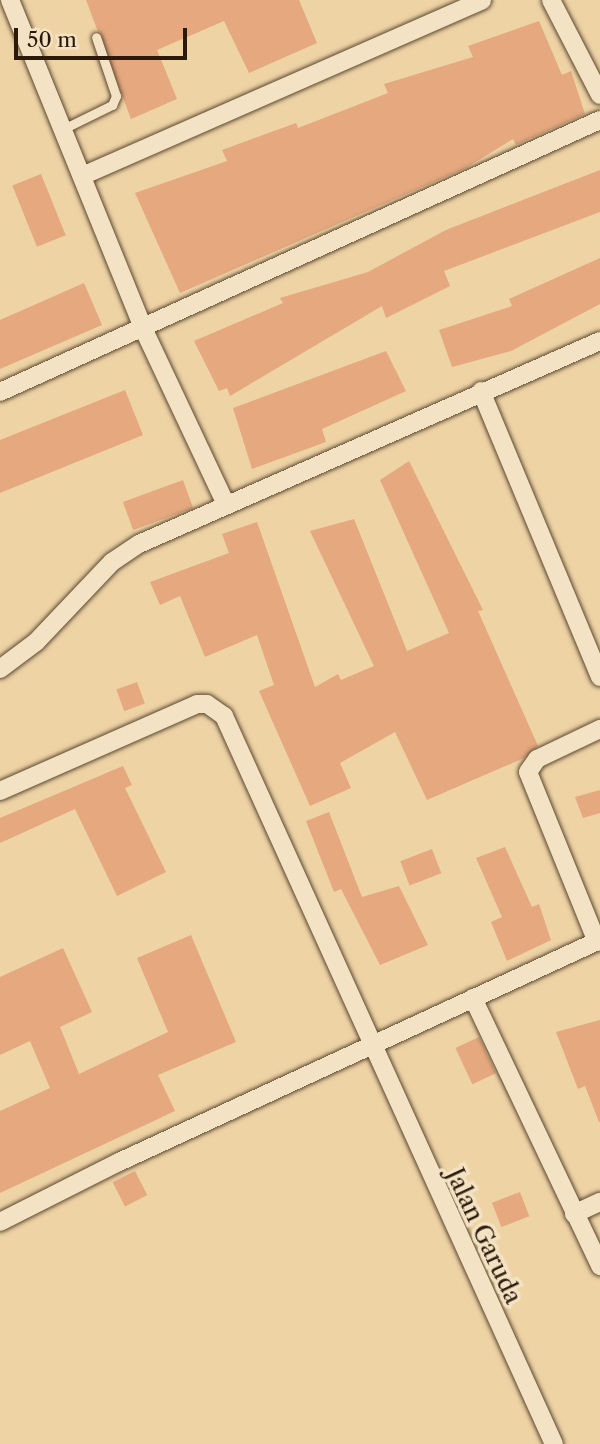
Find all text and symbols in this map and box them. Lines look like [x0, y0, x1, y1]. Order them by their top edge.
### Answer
scale bar [18, 14, 191, 58]
text: 50 m [27, 27, 77, 52]
street label: Jalan Garuda [440, 1164, 528, 1308]

